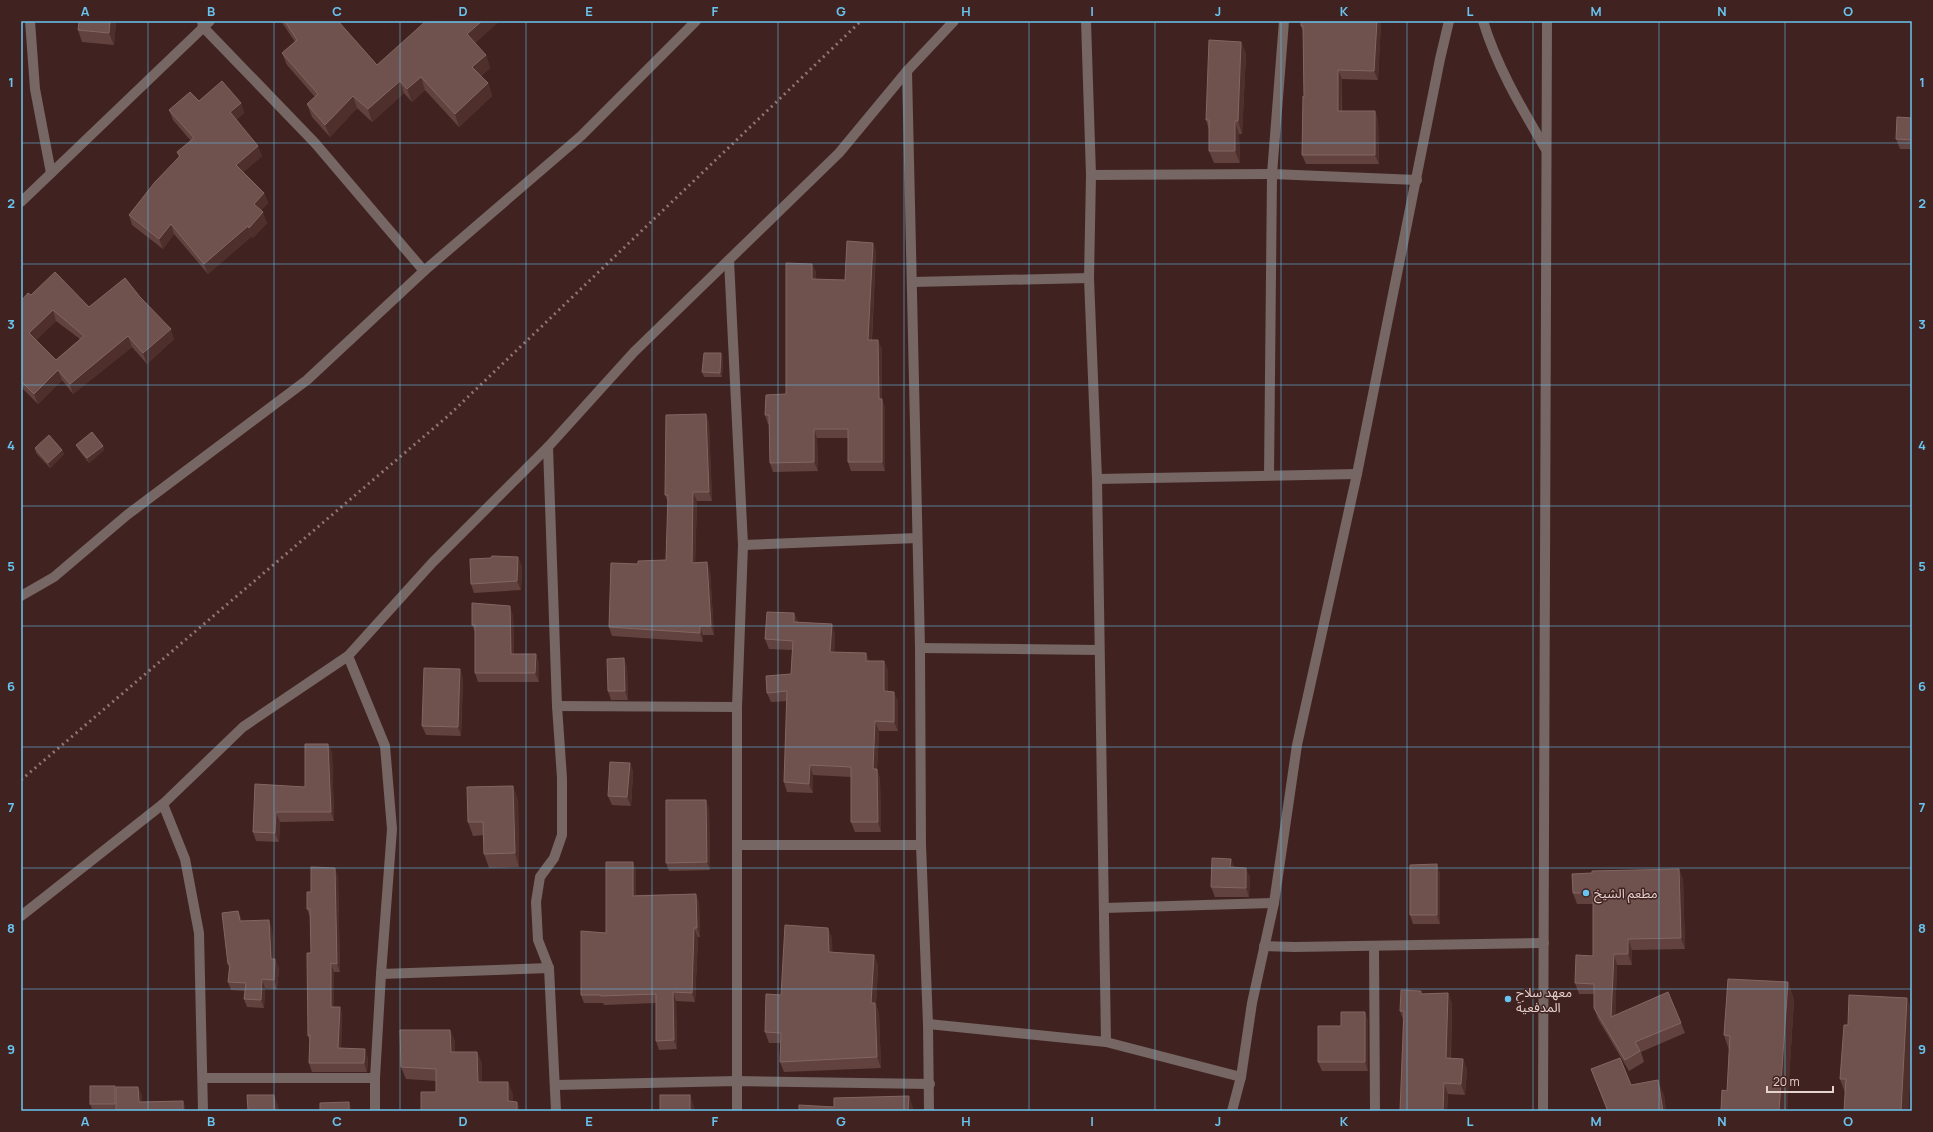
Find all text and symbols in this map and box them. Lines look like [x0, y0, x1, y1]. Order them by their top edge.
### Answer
text: A [81, 2, 90, 20]
text: B [207, 2, 215, 20]
text: C [332, 2, 342, 20]
text: D [458, 2, 468, 20]
text: E [585, 2, 593, 20]
text: F [712, 2, 719, 20]
text: G [836, 2, 846, 20]
text: H [961, 2, 971, 20]
text: I [1090, 2, 1094, 20]
text: J [1215, 2, 1221, 20]
text: K [1340, 2, 1349, 20]
text: L [1467, 2, 1474, 20]
text: M [1590, 2, 1602, 20]
text: N [1717, 2, 1727, 20]
text: O [1843, 2, 1853, 20]
text: 1 [8, 73, 14, 91]
text: 1 [1919, 73, 1925, 91]
text: 2 [7, 194, 15, 212]
text: 2 [1918, 194, 1926, 212]
text: 3 [7, 315, 15, 333]
text: 3 [1918, 315, 1926, 333]
text: 4 [7, 436, 15, 454]
text: 4 [1918, 436, 1926, 454]
text: 5 [7, 557, 15, 575]
text: 5 [1918, 557, 1926, 575]
text: 6 [7, 677, 15, 695]
text: 6 [1918, 677, 1926, 695]
text: 7 [8, 798, 15, 816]
text: 7 [1919, 798, 1926, 816]
place label: مطعم الشيخ [1594, 884, 1658, 904]
marker: مطعم الشيخ [1581, 888, 1591, 898]
text: 8 [7, 919, 15, 937]
text: 8 [1918, 919, 1926, 937]
place label: معهد سلاح المدفعية [1516, 983, 1572, 1016]
marker: معهد سلاح المدفعية [1503, 994, 1513, 1004]
text: 9 [7, 1040, 15, 1058]
text: 9 [1918, 1040, 1926, 1058]
scale bar [1767, 1068, 1833, 1094]
text: 20 m [1773, 1073, 1800, 1090]
text: A [81, 1112, 90, 1130]
text: B [207, 1112, 215, 1130]
text: C [332, 1112, 342, 1130]
text: D [458, 1112, 468, 1130]
text: E [585, 1112, 593, 1130]
text: F [712, 1112, 719, 1130]
text: G [836, 1112, 846, 1130]
text: H [961, 1112, 971, 1130]
text: I [1090, 1112, 1094, 1130]
text: J [1215, 1112, 1221, 1130]
text: K [1340, 1112, 1349, 1130]
text: L [1467, 1112, 1474, 1130]
text: M [1590, 1112, 1602, 1130]
text: N [1717, 1112, 1727, 1130]
text: O [1843, 1112, 1853, 1130]

